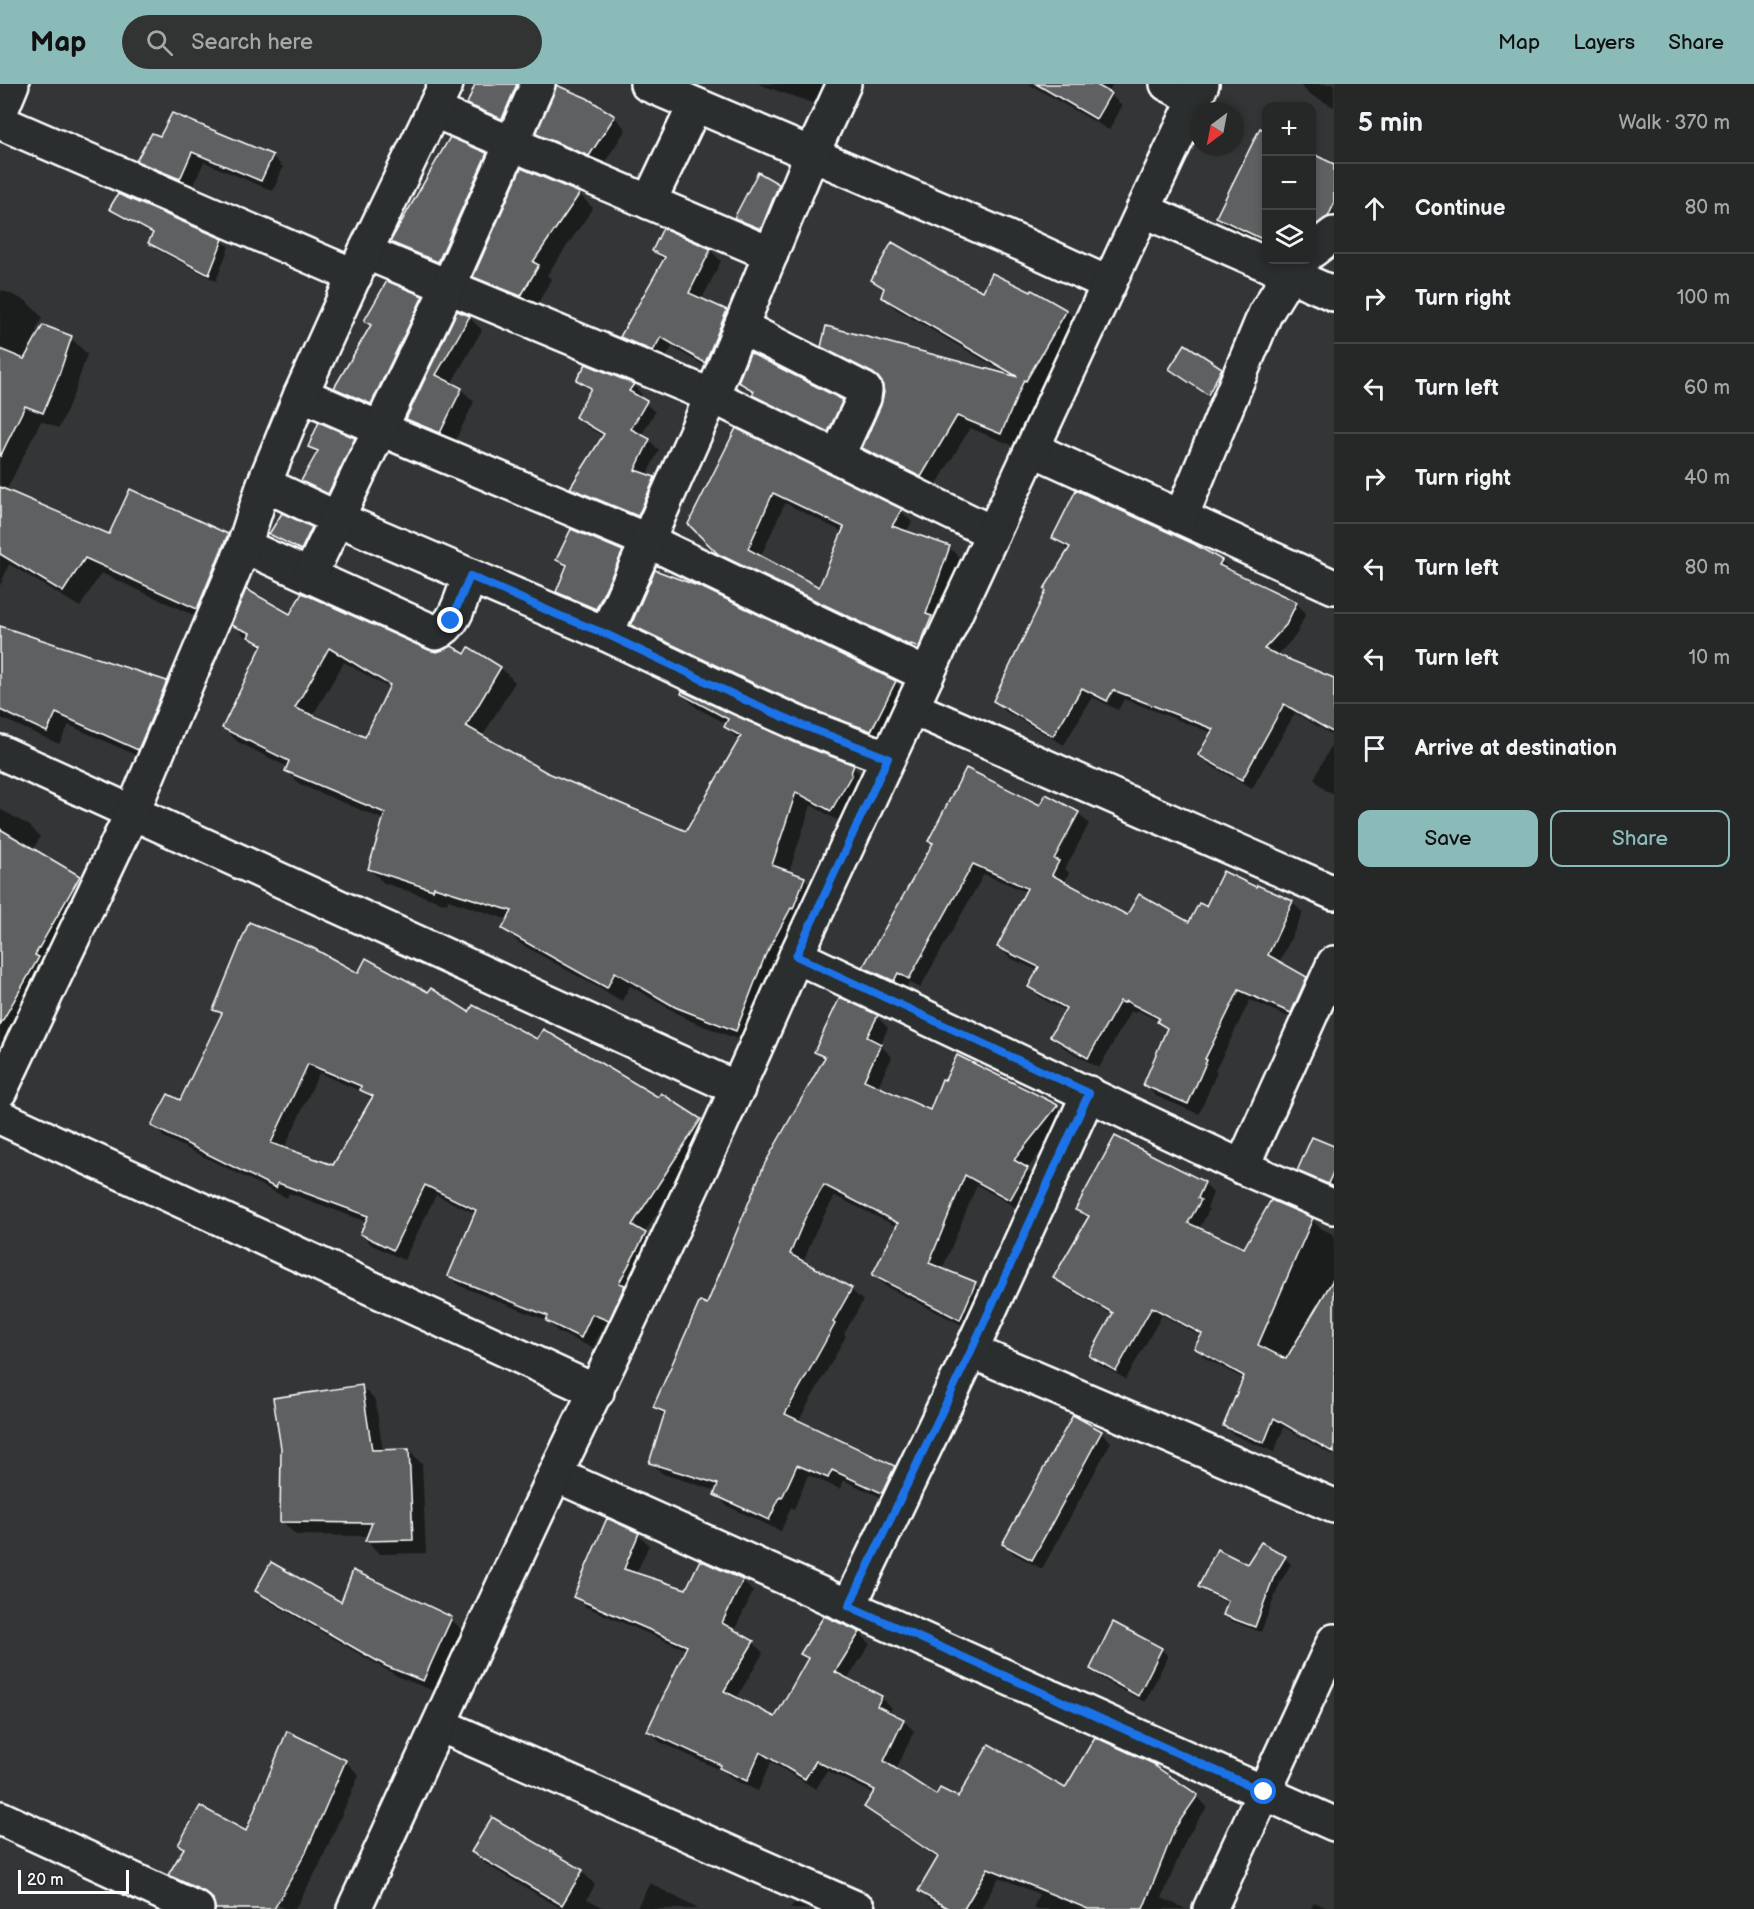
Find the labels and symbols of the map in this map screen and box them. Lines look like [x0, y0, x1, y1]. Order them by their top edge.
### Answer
north arrow [1190, 102, 1244, 156]
route end [437, 607, 463, 633]
route start [1250, 1778, 1276, 1804]
scale bar [18, 1867, 129, 1894]

